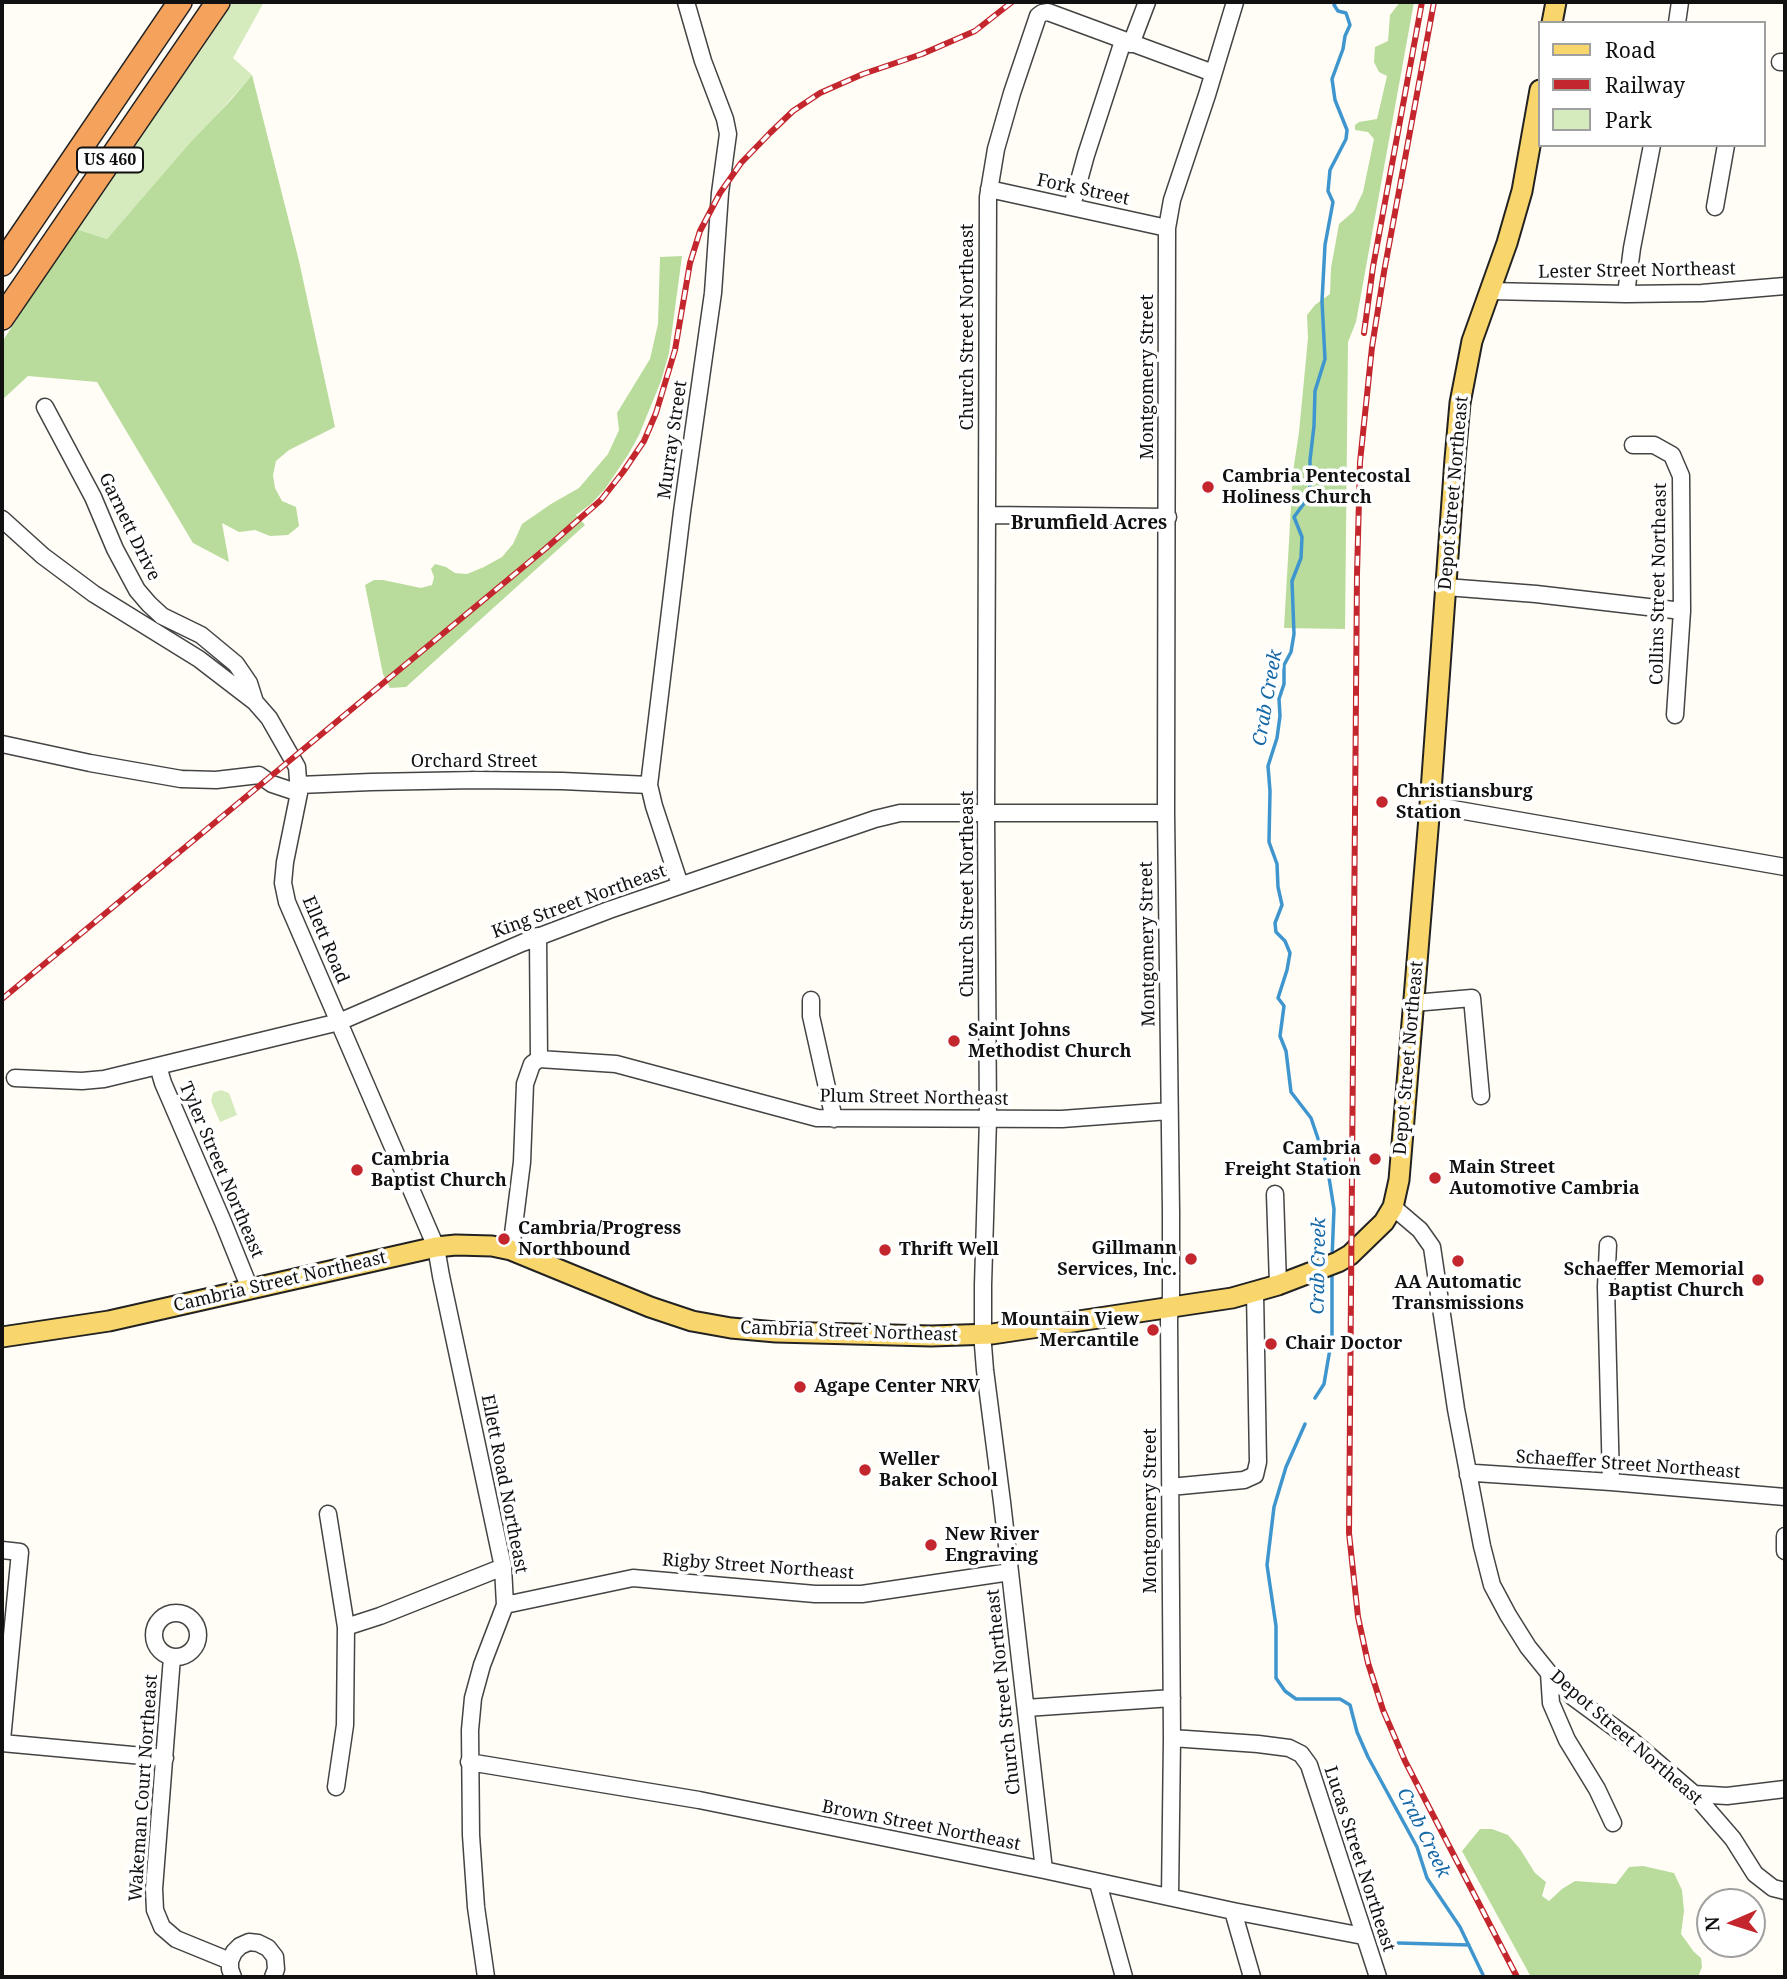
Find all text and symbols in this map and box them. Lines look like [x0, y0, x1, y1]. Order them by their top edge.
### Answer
legend [1538, 21, 1766, 147]
text: Road [1605, 36, 1656, 64]
text: Railway [1605, 71, 1685, 99]
text: Park [1605, 106, 1652, 134]
road number: US 460 [77, 148, 143, 172]
street label: Fork Street [1035, 170, 1131, 210]
street label: Church Street Northeast [957, 224, 979, 430]
street label: Lester Street Northeast [1538, 258, 1736, 284]
street label: Montgomery Street [1137, 294, 1159, 460]
street label: Murray Street [654, 379, 692, 501]
street label: Depot Street Northeast [1435, 395, 1473, 591]
place label: Cambria Pentecostal Holiness Church [1222, 466, 1410, 508]
street label: Garnett Drive [94, 469, 164, 585]
marker: Cambria Pentecostal Holiness Church [1200, 479, 1216, 495]
street label: Collins Street Northeast [1646, 483, 1672, 685]
district label: Brumfield Acres [1011, 513, 1167, 535]
water label: Crab Creek [1248, 648, 1288, 748]
street label: Orchard Street [411, 751, 537, 773]
place label: Christiansburg Station [1396, 781, 1533, 824]
street label: Church Street Northeast [957, 791, 979, 997]
marker: Christiansburg Station [1374, 794, 1390, 810]
street label: King Street Northeast [489, 860, 669, 944]
street label: Montgomery Street [1136, 861, 1160, 1027]
street label: Ellett Road [297, 893, 353, 987]
street label: Depot Street Northeast [1390, 960, 1428, 1156]
place label: Saint Johns Methodist Church [968, 1020, 1131, 1062]
marker: Saint Johns Methodist Church [946, 1033, 962, 1049]
street label: Tyler Street Northeast [174, 1079, 268, 1261]
street label: Plum Street Northeast [819, 1086, 1009, 1110]
place label: Cambria Freight Station [1225, 1138, 1361, 1180]
place label: Cambria Baptist Church [371, 1149, 507, 1192]
marker: Cambria Freight Station [1367, 1151, 1383, 1167]
place label: Main Street Automotive Cambria [1449, 1157, 1640, 1200]
marker: Cambria Baptist Church [349, 1162, 365, 1178]
marker: Main Street Automotive Cambria [1427, 1170, 1443, 1186]
water label: Crab Creek [1307, 1217, 1331, 1315]
place label: Cambria/Progress Northbound [518, 1218, 681, 1260]
marker: Cambria/Progress Northbound [496, 1231, 512, 1247]
place label: Gillmann Services, Inc. [1057, 1238, 1177, 1280]
place label: Thrift Well [899, 1239, 999, 1261]
marker: Thrift Well [877, 1242, 893, 1258]
street label: Cambria Street Northeast [171, 1247, 389, 1317]
marker: Gillmann Services, Inc. [1183, 1251, 1199, 1267]
marker: AA Automatic Transmissions [1450, 1253, 1466, 1269]
place label: Schaeffer Memorial Baptist Church [1564, 1259, 1744, 1302]
place label: AA Automatic Transmissions [1392, 1272, 1524, 1314]
marker: Schaeffer Memorial Baptist Church [1750, 1272, 1766, 1288]
place label: Mountain View Mercantile [1001, 1309, 1139, 1352]
street label: Cambria Street Northeast [740, 1317, 958, 1347]
marker: Mountain View Mercantile [1145, 1322, 1161, 1338]
place label: Chair Doctor [1285, 1333, 1402, 1355]
marker: Chair Doctor [1263, 1336, 1279, 1352]
place label: Agape Center NRV [814, 1376, 980, 1398]
marker: Agape Center NRV [792, 1379, 808, 1395]
street label: Ellett Road Northeast [476, 1393, 532, 1575]
street label: Montgomery Street [1140, 1428, 1162, 1594]
street label: Schaeffer Street Northeast [1515, 1446, 1741, 1484]
place label: Weller Baker School [879, 1449, 998, 1492]
marker: Weller Baker School [857, 1462, 873, 1478]
place label: New River Engraving [945, 1524, 1039, 1566]
marker: New River Engraving [923, 1537, 939, 1553]
street label: Rigby Street Northeast [661, 1550, 855, 1584]
street label: Church Street Northeast [982, 1588, 1026, 1796]
street label: Depot Street Northeast [1545, 1666, 1707, 1810]
street label: Wakeman Court Northeast [125, 1674, 163, 1902]
street label: Lucas Street Northeast [1319, 1763, 1399, 1955]
water label: Crab Creek [1391, 1784, 1455, 1882]
street label: Brown Street Northeast [820, 1796, 1022, 1856]
north arrow [1696, 1888, 1766, 1958]
text: N [1699, 1916, 1725, 1932]

